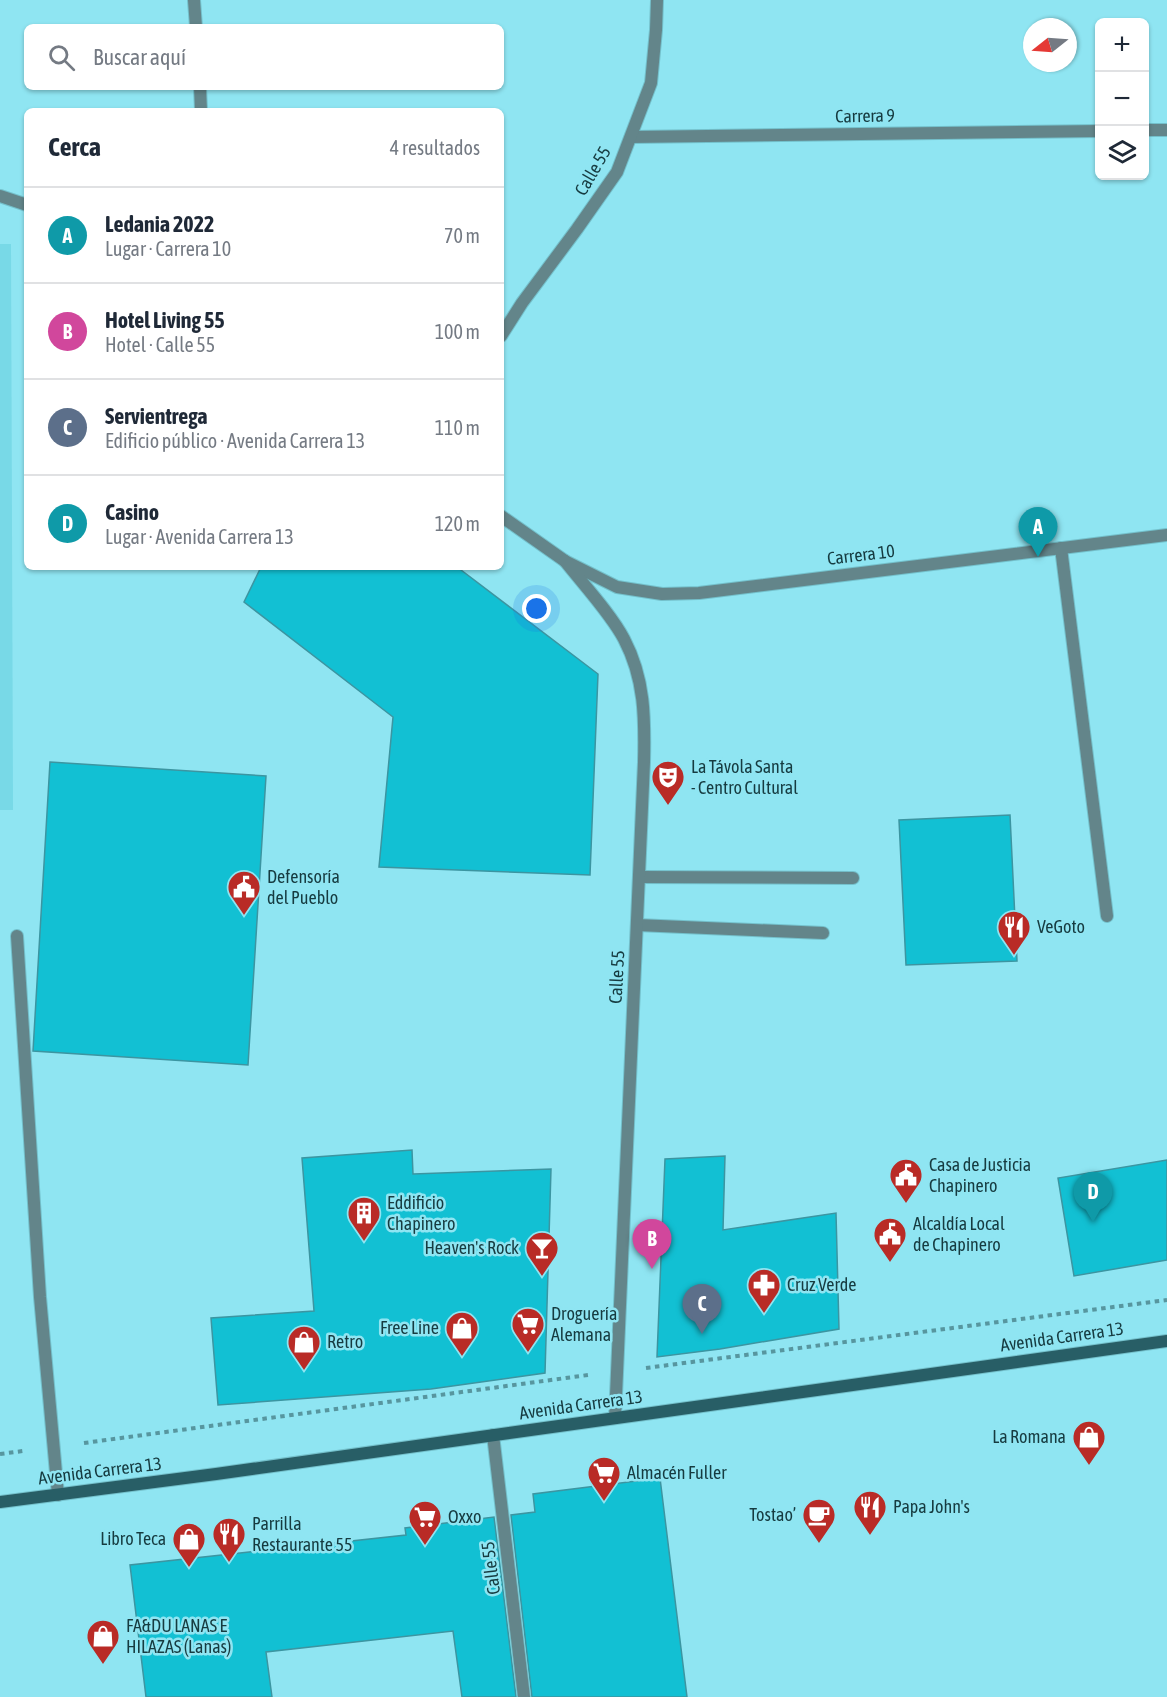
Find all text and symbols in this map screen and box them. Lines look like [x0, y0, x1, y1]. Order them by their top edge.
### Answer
north arrow [1023, 18, 1077, 72]
map controls [1095, 18, 1149, 180]
button: + [1095, 18, 1149, 72]
search box [24, 24, 504, 90]
icon: search [45, 41, 78, 74]
text: Buscar aquí [93, 44, 186, 70]
button: − [1095, 72, 1149, 126]
street label: Carrera 9 [835, 104, 895, 127]
button: layers [1095, 126, 1149, 180]
text: Cerca [48, 132, 101, 162]
text: 4 resultados [390, 136, 480, 159]
street label: Calle 55 [570, 142, 615, 199]
text: Ledania 2022 [105, 211, 214, 237]
text: A [63, 224, 72, 247]
text: 70 m [444, 224, 480, 247]
text: Lugar · Carrera 10 [105, 237, 231, 260]
text: Hotel Living 55 [105, 307, 225, 333]
text: B [63, 320, 72, 343]
text: 100 m [435, 320, 480, 343]
text: Hotel · Calle 55 [105, 333, 215, 356]
text: Servientrega [105, 403, 208, 429]
text: C [63, 416, 72, 439]
text: 110 m [435, 416, 480, 439]
text: Edificio público · Avenida Carrera 13 [105, 429, 365, 452]
text: Casino [105, 499, 159, 525]
pin: A [1018, 508, 1058, 557]
text: D [62, 512, 73, 535]
text: 120 m [435, 512, 480, 535]
text: Lugar · Avenida Carrera 13 [105, 525, 294, 548]
street label: Carrera 10 [826, 540, 896, 569]
your location [522, 594, 551, 623]
place label: La Távola Santa - Centro Cultural [691, 756, 798, 798]
theatre icon: La Távola Santa - Centro Cultural [650, 759, 686, 806]
place label: Defensoría del Pueblo [267, 866, 340, 908]
public building icon: Defensoría del Pueblo [226, 869, 262, 916]
restaurant icon: VeGoto [996, 909, 1032, 956]
place label: VeGoto [1037, 916, 1085, 937]
street label: Calle 55 [605, 950, 628, 1004]
place label: Casa de Justicia Chapinero [929, 1154, 1031, 1196]
public building icon: Casa de Justicia Chapinero [888, 1157, 924, 1204]
pin: D [1074, 1172, 1112, 1222]
place label: Eddificio Chapinero [387, 1192, 456, 1234]
building icon: Eddificio Chapinero [346, 1195, 382, 1242]
place label: Alcaldía Local de Chapinero [913, 1213, 1005, 1255]
public building icon: Alcaldía Local de Chapinero [872, 1216, 908, 1263]
pin: B [632, 1220, 672, 1269]
bar icon: Heaven's Rock [524, 1230, 560, 1277]
place label: Heaven's Rock [424, 1237, 519, 1258]
pharmacy icon: Cruz Verde [746, 1267, 782, 1314]
place label: Cruz Verde [787, 1274, 857, 1295]
pin: C [682, 1284, 722, 1334]
place label: Droguería Alemana [551, 1303, 617, 1345]
supermarket icon: Droguería Alemana [510, 1306, 546, 1353]
shop icon: Free Line [444, 1310, 480, 1357]
place label: Free Line [380, 1317, 439, 1338]
street label: Avenida Carrera 13 [999, 1317, 1125, 1356]
shop icon: Retro [286, 1324, 322, 1371]
place label: Retro [327, 1331, 363, 1352]
street label: Avenida Carrera 13 [518, 1385, 644, 1424]
shop icon: La Romana [1071, 1419, 1107, 1466]
place label: La Romana [992, 1426, 1066, 1447]
street label: Avenida Carrera 13 [37, 1452, 163, 1489]
supermarket icon: Almacén Fuller [586, 1455, 622, 1502]
place label: Almacén Fuller [627, 1462, 727, 1483]
restaurant icon: Papa John's [852, 1489, 888, 1536]
place label: Papa John's [893, 1496, 970, 1517]
cafe icon: Tostao’ [801, 1497, 837, 1544]
supermarket icon: Oxxo [407, 1499, 443, 1546]
place label: Tostao’ [749, 1504, 796, 1525]
place label: Oxxo [448, 1506, 481, 1527]
place label: Parrilla Restaurante 55 [252, 1513, 352, 1555]
restaurant icon: Parrilla Restaurante 55 [211, 1516, 247, 1563]
shop icon: Libro Teca [171, 1521, 207, 1568]
place label: Libro Teca [100, 1528, 166, 1549]
street label: Calle 55 [477, 1540, 504, 1596]
place label: FA&DU LANAS E HILAZAS (Lanas) [126, 1615, 231, 1657]
shop icon: FA&DU LANAS E HILAZAS (Lanas) [85, 1618, 121, 1665]

